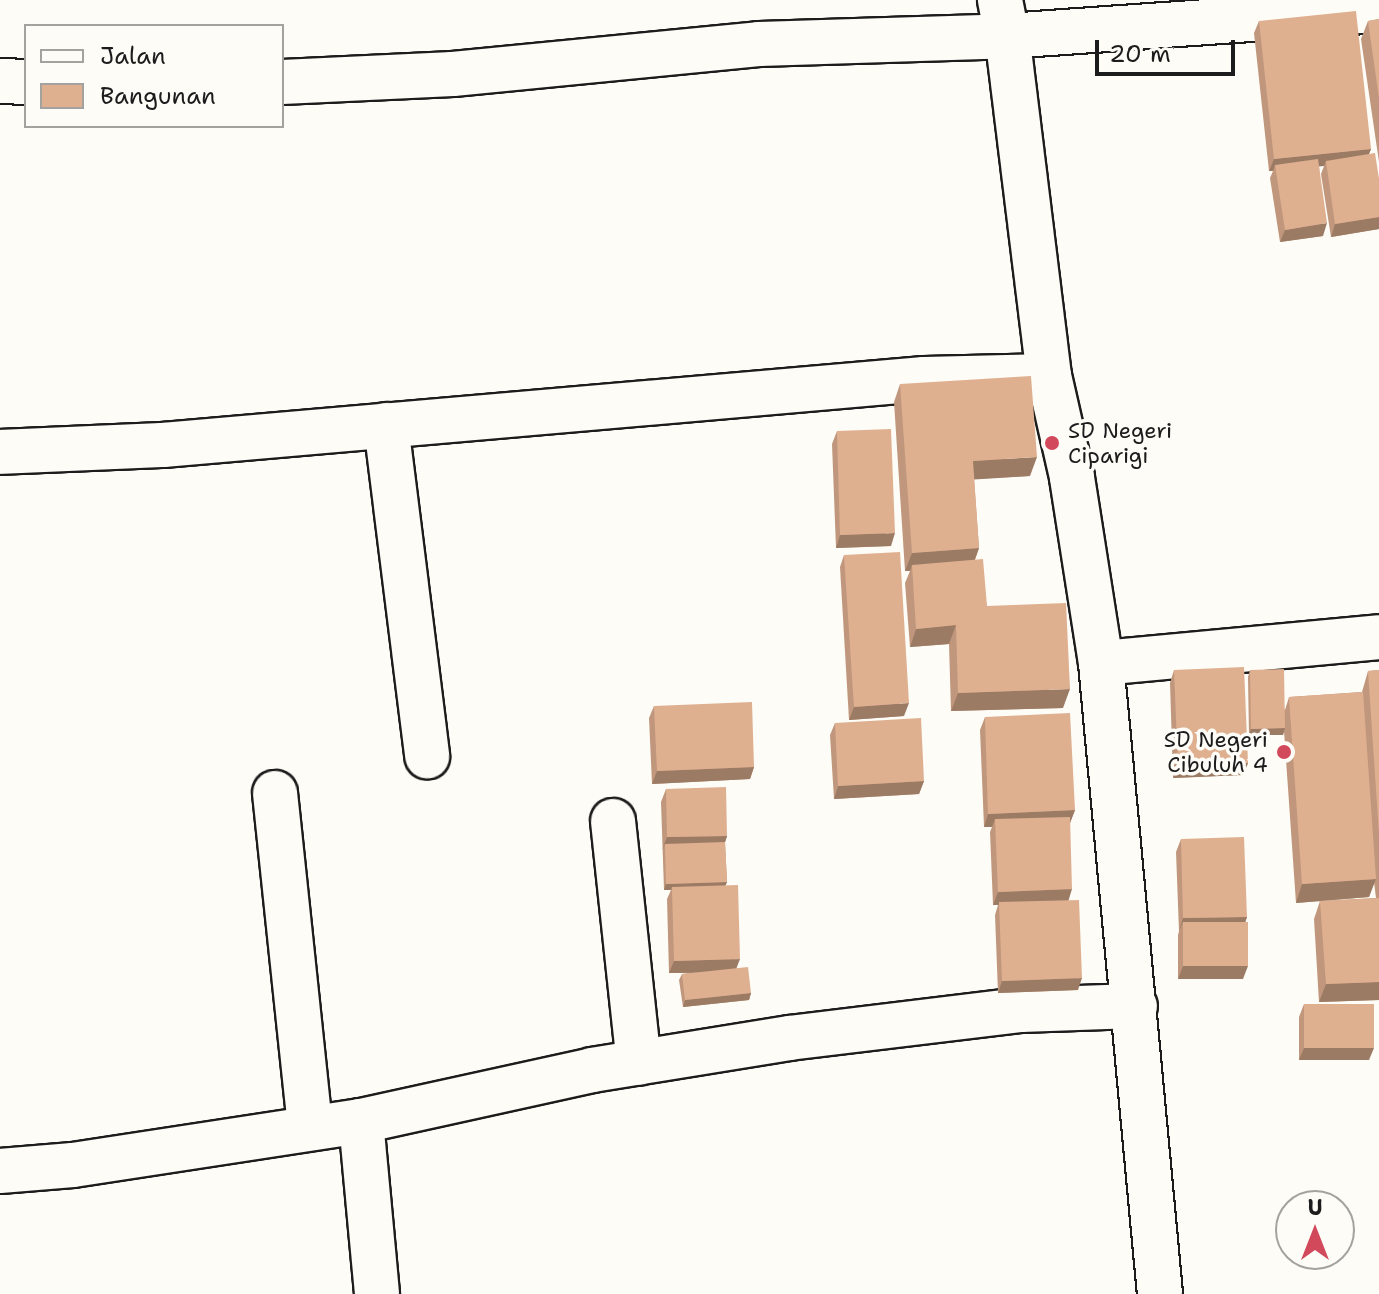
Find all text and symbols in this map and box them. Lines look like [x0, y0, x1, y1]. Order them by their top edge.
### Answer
legend [24, 24, 284, 128]
scale bar [1099, 24, 1239, 74]
text: 20 m [1109, 38, 1171, 70]
text: Jalan [100, 40, 166, 72]
text: Bangunan [100, 80, 216, 112]
place label: SD Negeri Ciparigi [1068, 417, 1172, 468]
marker: SD Negeri Ciparigi [1043, 434, 1061, 452]
place label: SD Negeri Cibuluh 4 [1164, 726, 1268, 778]
marker: SD Negeri Cibuluh 4 [1275, 743, 1293, 761]
north arrow [1275, 1190, 1355, 1270]
text: U [1307, 1193, 1323, 1222]

